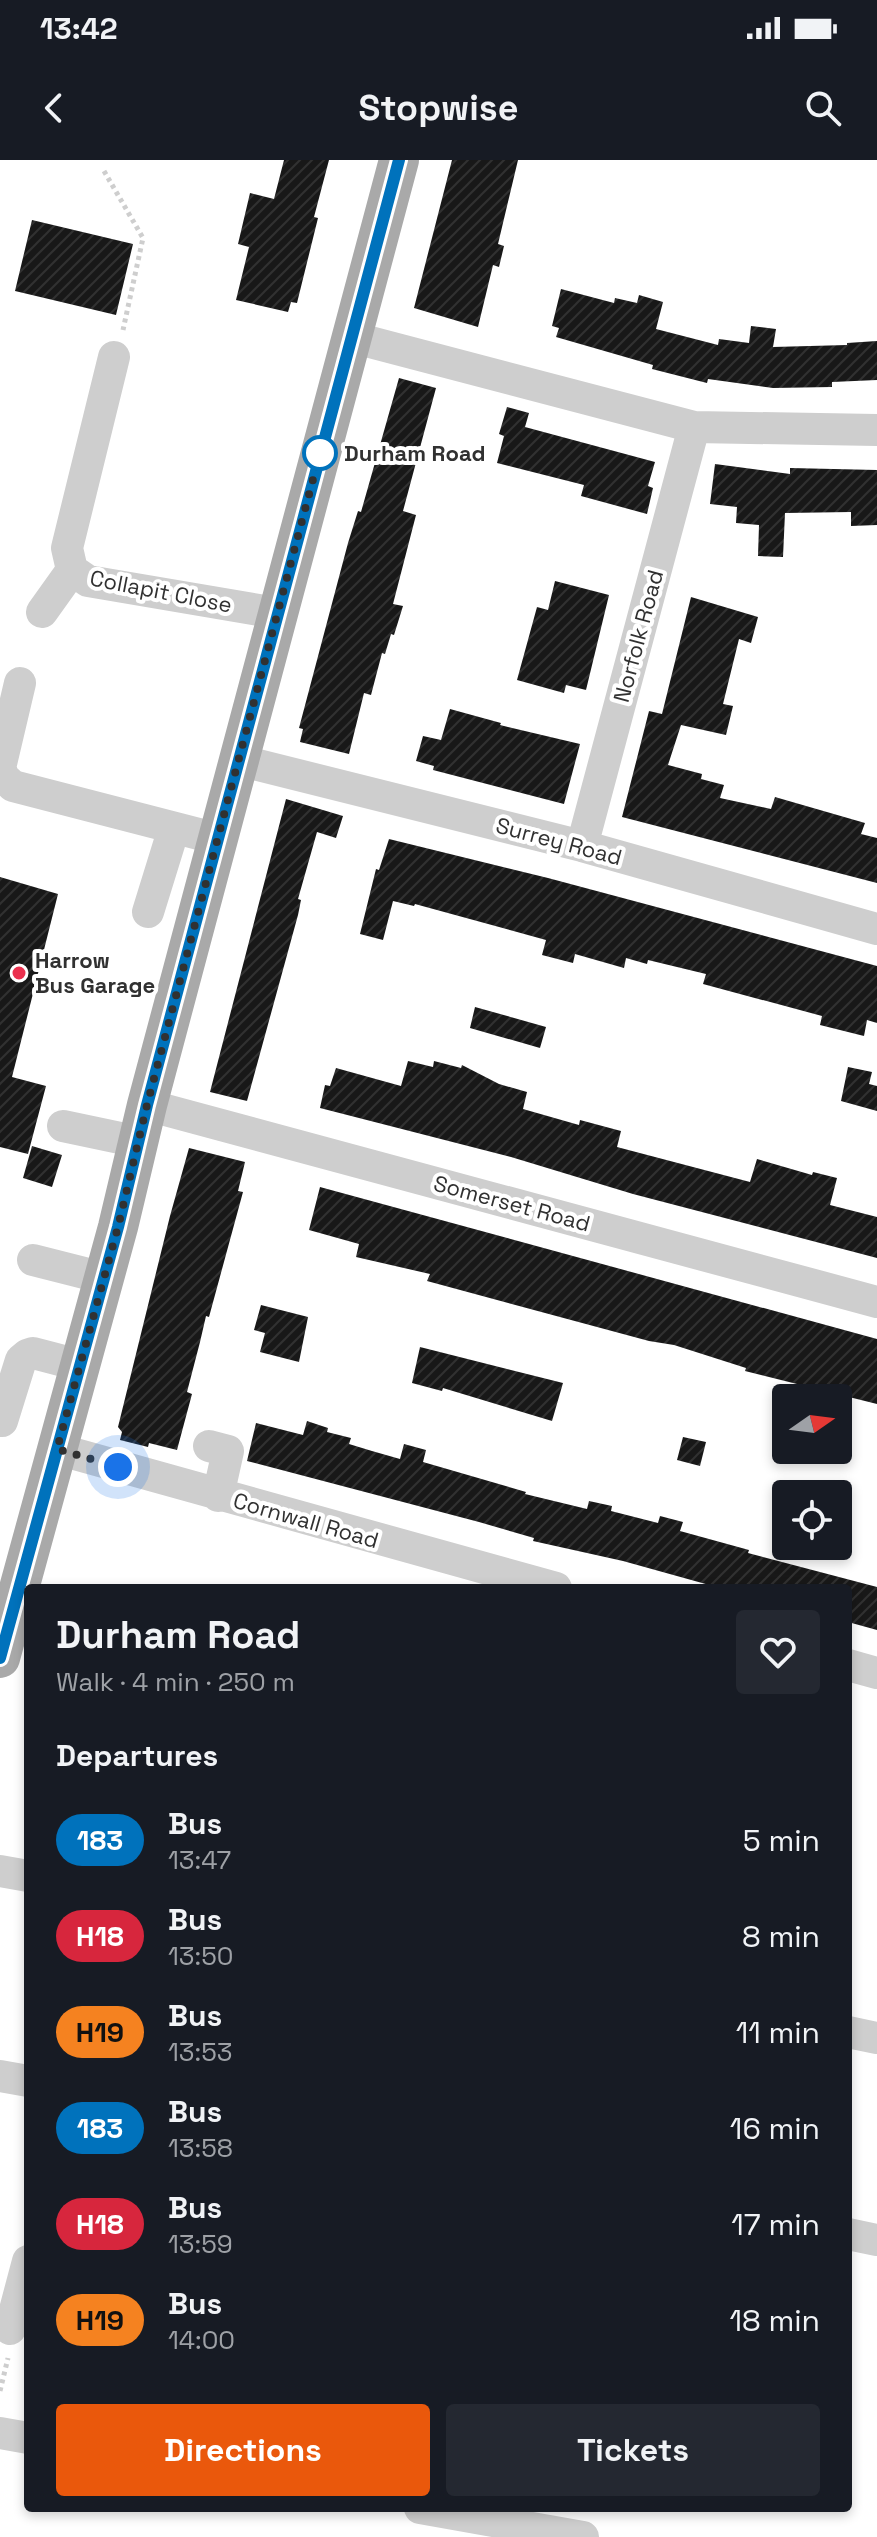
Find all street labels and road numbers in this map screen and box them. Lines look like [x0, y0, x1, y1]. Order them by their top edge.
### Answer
street label: Collapit Close [88, 563, 234, 619]
street label: Norfolk Road [607, 567, 669, 705]
street label: Surrey Road [493, 811, 625, 871]
street label: Somerset Road [431, 1169, 593, 1237]
street label: Cornwall Road [230, 1486, 382, 1554]

